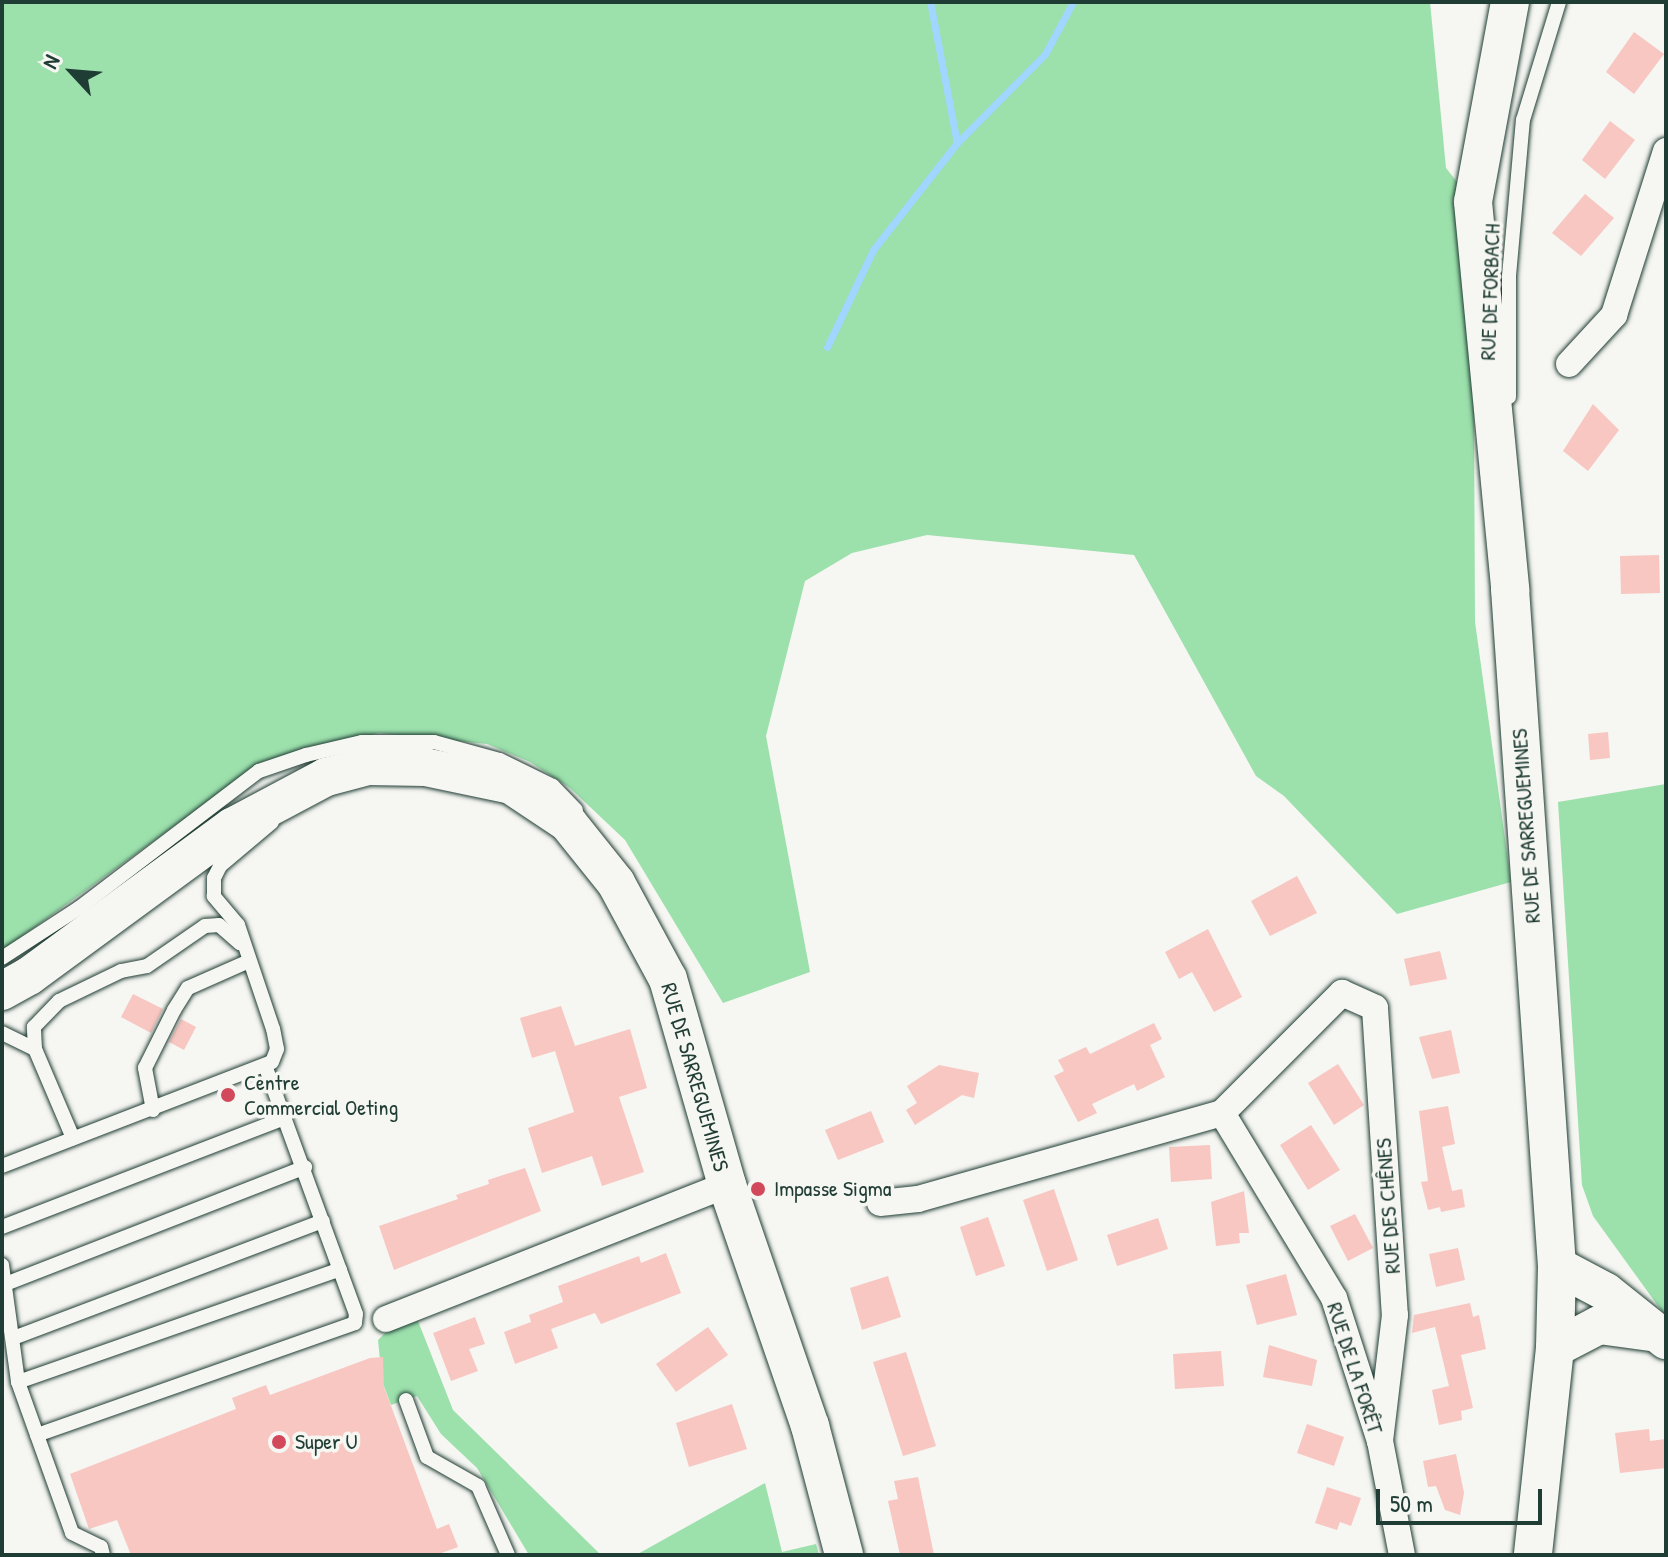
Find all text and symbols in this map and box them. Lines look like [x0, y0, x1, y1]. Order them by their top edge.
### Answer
north arrow [32, 32, 112, 112]
text: N [34, 50, 66, 73]
street label: RUE DE FORBACH [1474, 223, 1506, 361]
street label: RUE DE SARREGUEMINES [1506, 728, 1546, 924]
street label: RUE DE SARREGUEMINES [655, 980, 735, 1174]
place label: Centre Commercial Oeting [244, 1069, 398, 1120]
marker: Centre Commercial Oeting [219, 1086, 237, 1104]
street label: RUE DES CHÊNES [1370, 1137, 1406, 1275]
place label: Impasse Sigma [774, 1176, 891, 1202]
marker: Impasse Sigma [749, 1180, 767, 1198]
street label: RUE DE LA FORÊT [1321, 1299, 1389, 1437]
place label: Super U [295, 1429, 358, 1455]
marker: Super U [270, 1433, 288, 1451]
scale bar [1380, 1473, 1546, 1523]
text: 50 m [1390, 1487, 1433, 1519]

